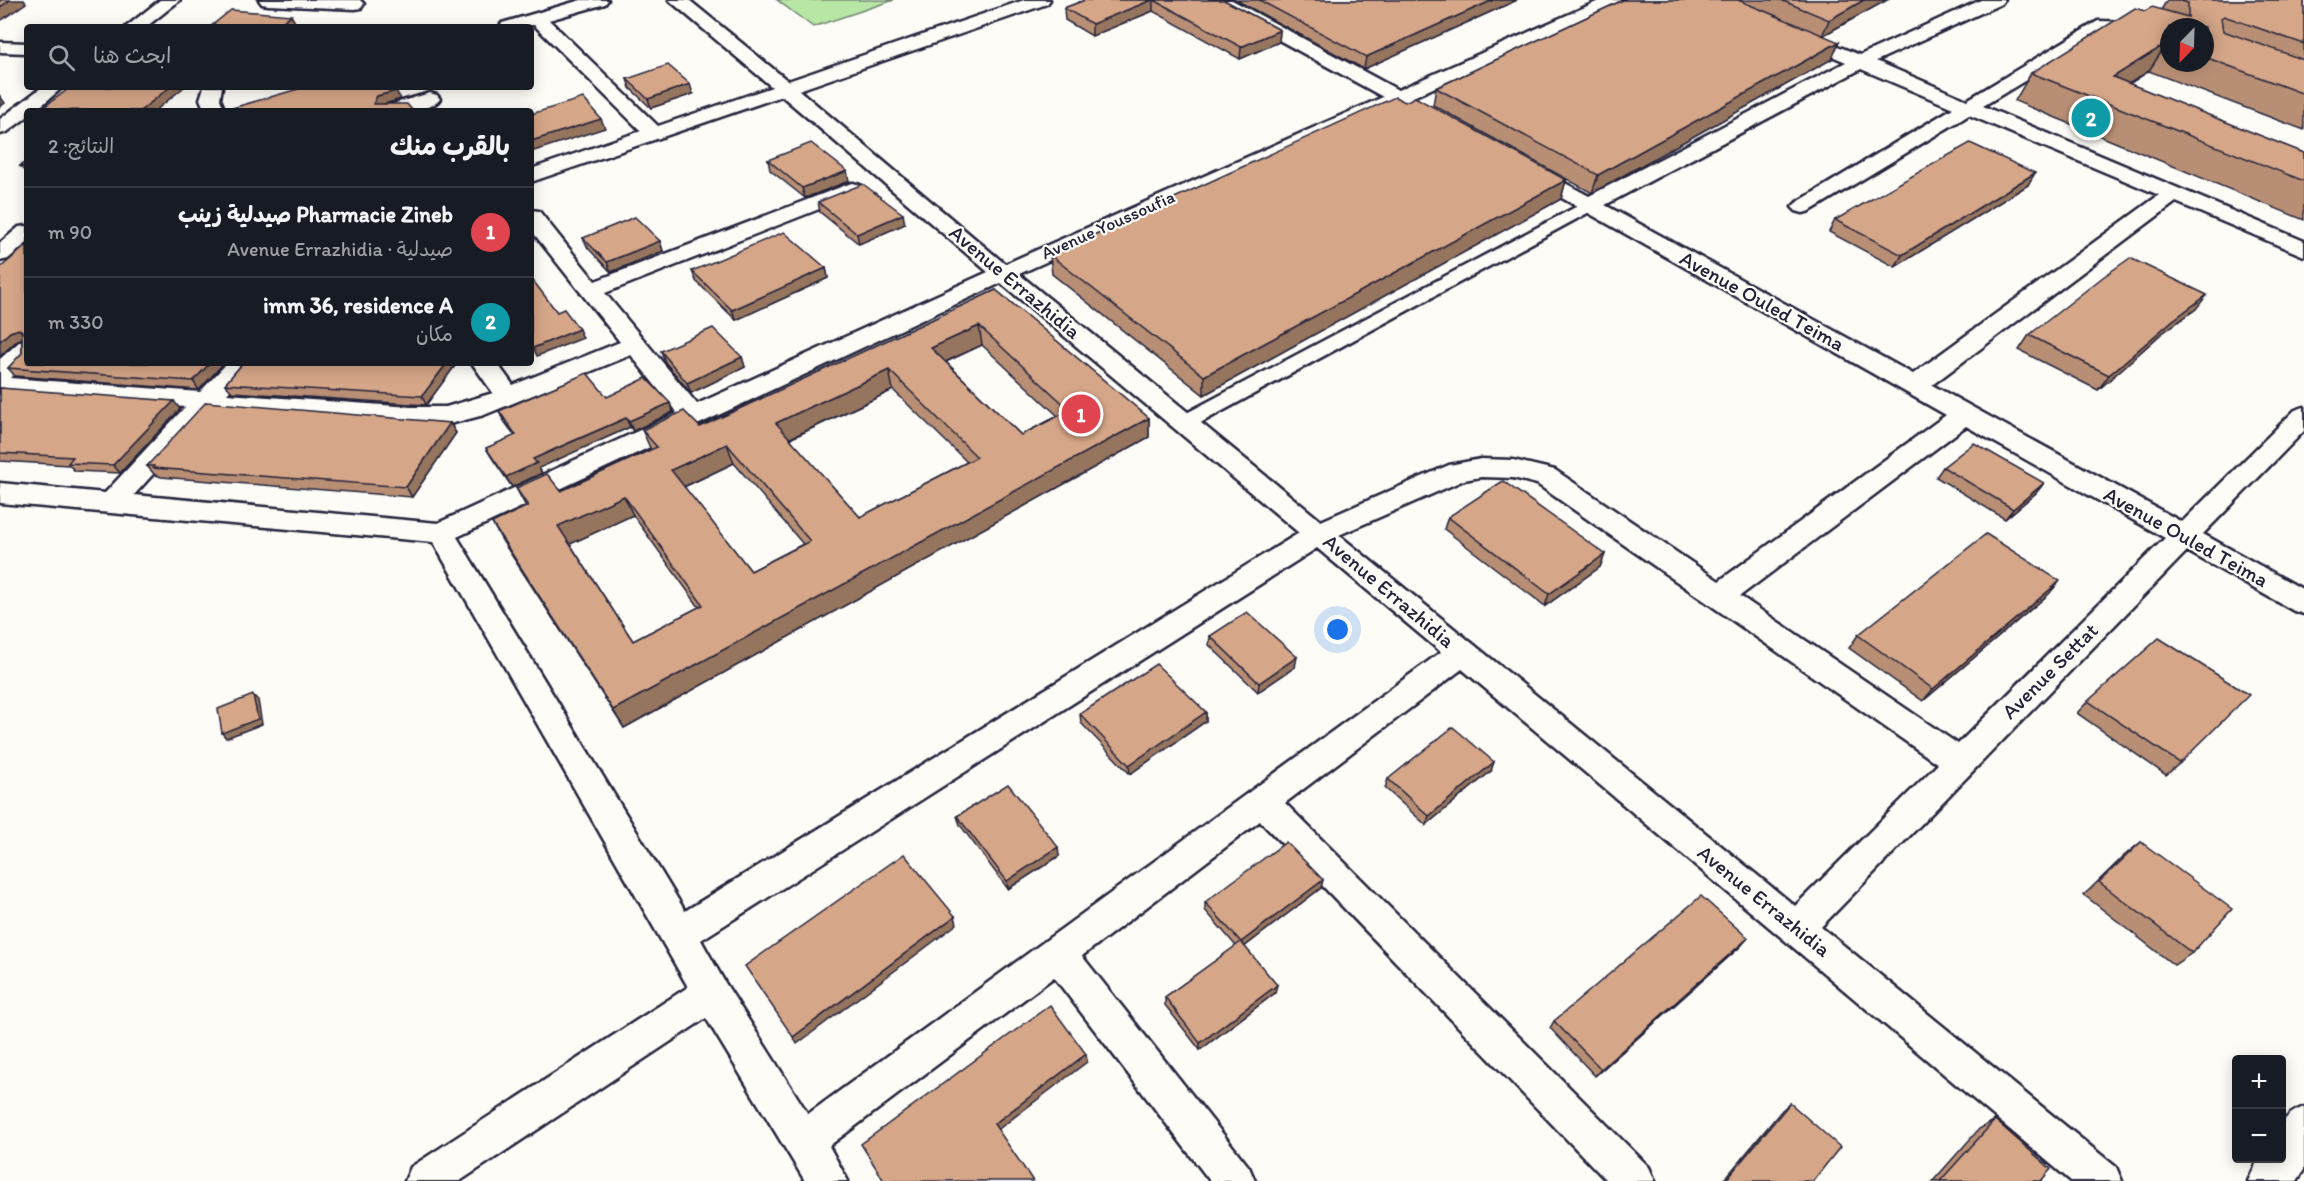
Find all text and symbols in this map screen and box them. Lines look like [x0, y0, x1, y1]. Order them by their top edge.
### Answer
north arrow [2160, 18, 2214, 72]
search box [24, 24, 534, 90]
icon: search [45, 41, 78, 74]
text: ابحث هنا [93, 42, 172, 69]
pin: 2 [2072, 96, 2110, 140]
text: بالقرب منك [390, 130, 510, 162]
text: النتائج: 2 [48, 134, 114, 158]
street label: Avenue Youssoufia [1038, 186, 1178, 264]
text: Pharmacie Zineb صيدلية زينب [178, 201, 453, 228]
street label: Avenue Errazhidia [945, 219, 1086, 344]
text: 90 m [48, 220, 92, 244]
text: 1 [486, 220, 495, 244]
text: صيدلية · Avenue Errazhidia [227, 237, 453, 261]
street label: Avenue Ouled Teima [1676, 245, 1849, 356]
text: imm 36, residence A [263, 292, 453, 319]
text: 330 m [48, 310, 103, 334]
text: 2 [485, 310, 496, 334]
text: مكان [416, 322, 453, 346]
pin: 1 [1062, 392, 1100, 436]
street label: Avenue Ouled Teima [2100, 481, 2273, 592]
street label: Avenue Errazhidia [1319, 528, 1460, 653]
your location [1323, 615, 1352, 644]
street label: Avenue Settat [1996, 617, 2103, 724]
street label: Avenue Errazhidia [1693, 839, 1836, 962]
map controls [2232, 1055, 2286, 1163]
button: + [2232, 1055, 2286, 1109]
button: − [2232, 1109, 2286, 1163]

